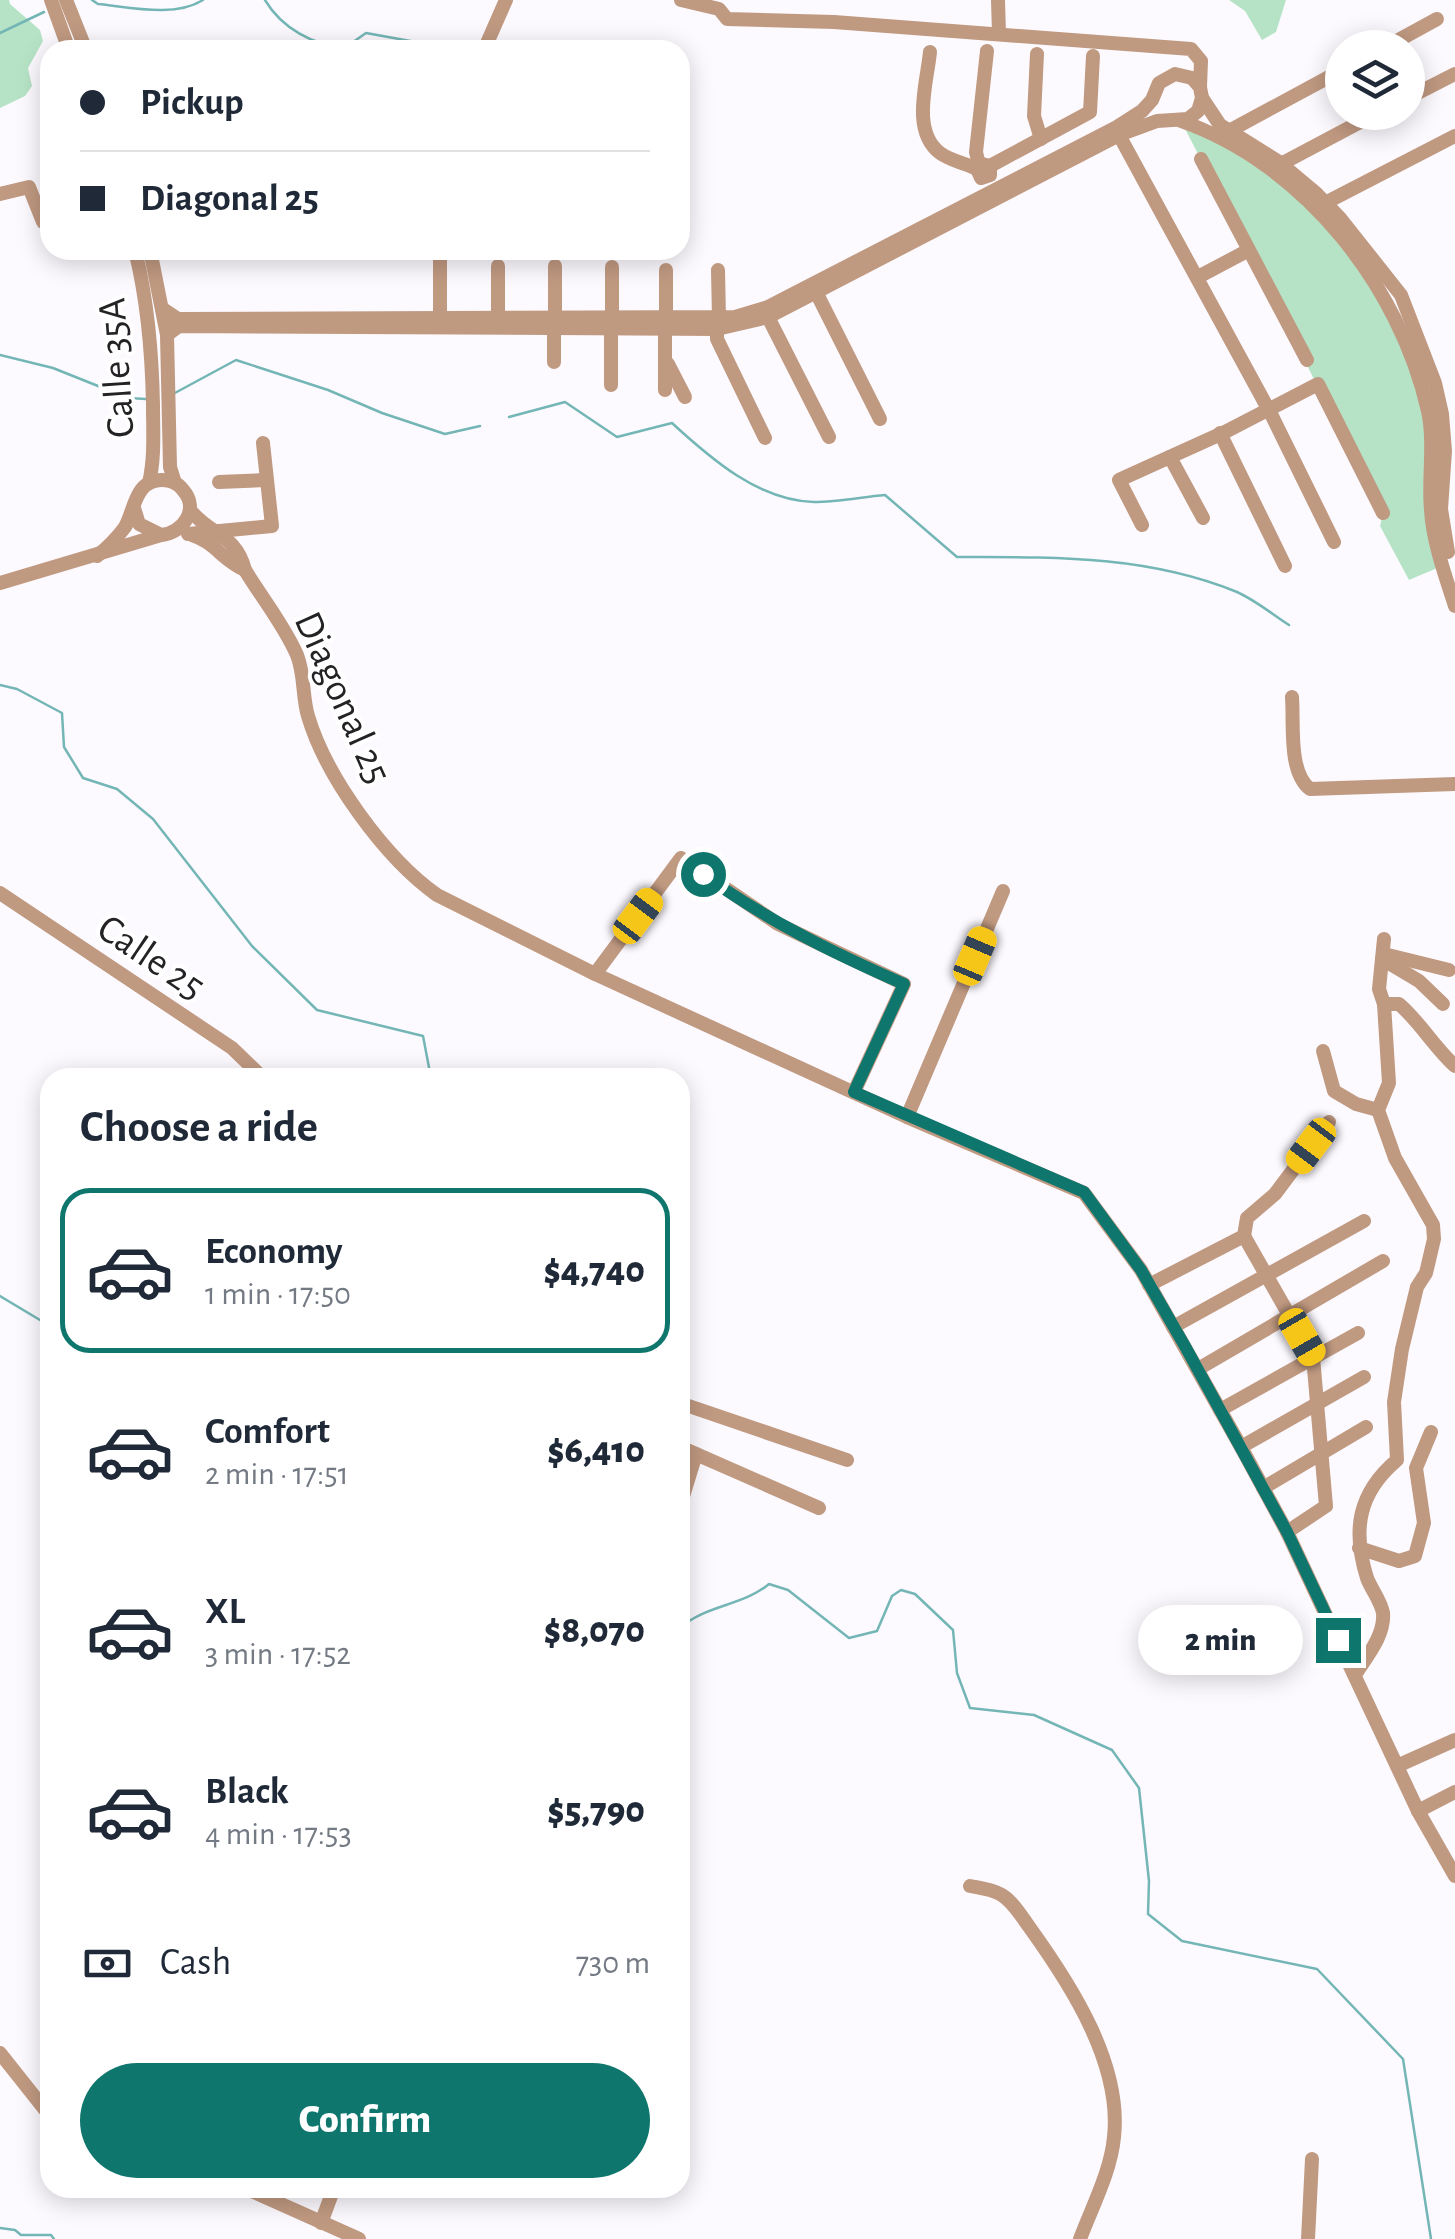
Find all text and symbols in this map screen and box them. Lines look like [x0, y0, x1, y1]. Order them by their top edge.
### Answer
map controls [1325, 30, 1425, 130]
button: layers [1325, 30, 1425, 130]
text: Pickup [140, 84, 244, 122]
text: Diagonal 25 [140, 180, 319, 218]
street label: Calle 35A [92, 296, 142, 439]
street label: Diagonal 25 [287, 606, 398, 790]
route start [681, 852, 726, 897]
car [608, 883, 668, 949]
street label: Calle 25 [90, 908, 211, 1008]
car [949, 923, 1001, 989]
text: Choose a ride [80, 1105, 318, 1150]
car [1281, 1113, 1341, 1179]
icon: car [85, 1226, 175, 1316]
text: Economy [205, 1233, 343, 1271]
text: $4,740 [543, 1252, 645, 1290]
text: 1 min · 17:50 [205, 1278, 351, 1310]
car [1274, 1304, 1330, 1370]
icon: car [85, 1406, 175, 1496]
text: Comfort [205, 1413, 330, 1451]
text: $6,410 [547, 1432, 645, 1470]
text: 2 min · 17:51 [205, 1458, 349, 1490]
icon: car [85, 1586, 175, 1676]
text: XL [205, 1593, 245, 1631]
callout: 2 min [1138, 1605, 1303, 1675]
text: $8,070 [544, 1612, 645, 1650]
route end [1316, 1618, 1361, 1663]
text: 2 min [1185, 1624, 1256, 1656]
text: 3 min · 17:52 [205, 1638, 351, 1670]
icon: car [85, 1766, 175, 1856]
text: Black [205, 1773, 289, 1811]
text: $5,790 [547, 1792, 645, 1830]
text: 4 min · 17:53 [205, 1818, 352, 1850]
icon: cash [80, 1936, 135, 1991]
text: Cash [160, 1944, 231, 1982]
text: 730 m [576, 1947, 650, 1979]
button: Confirm [80, 2063, 650, 2178]

